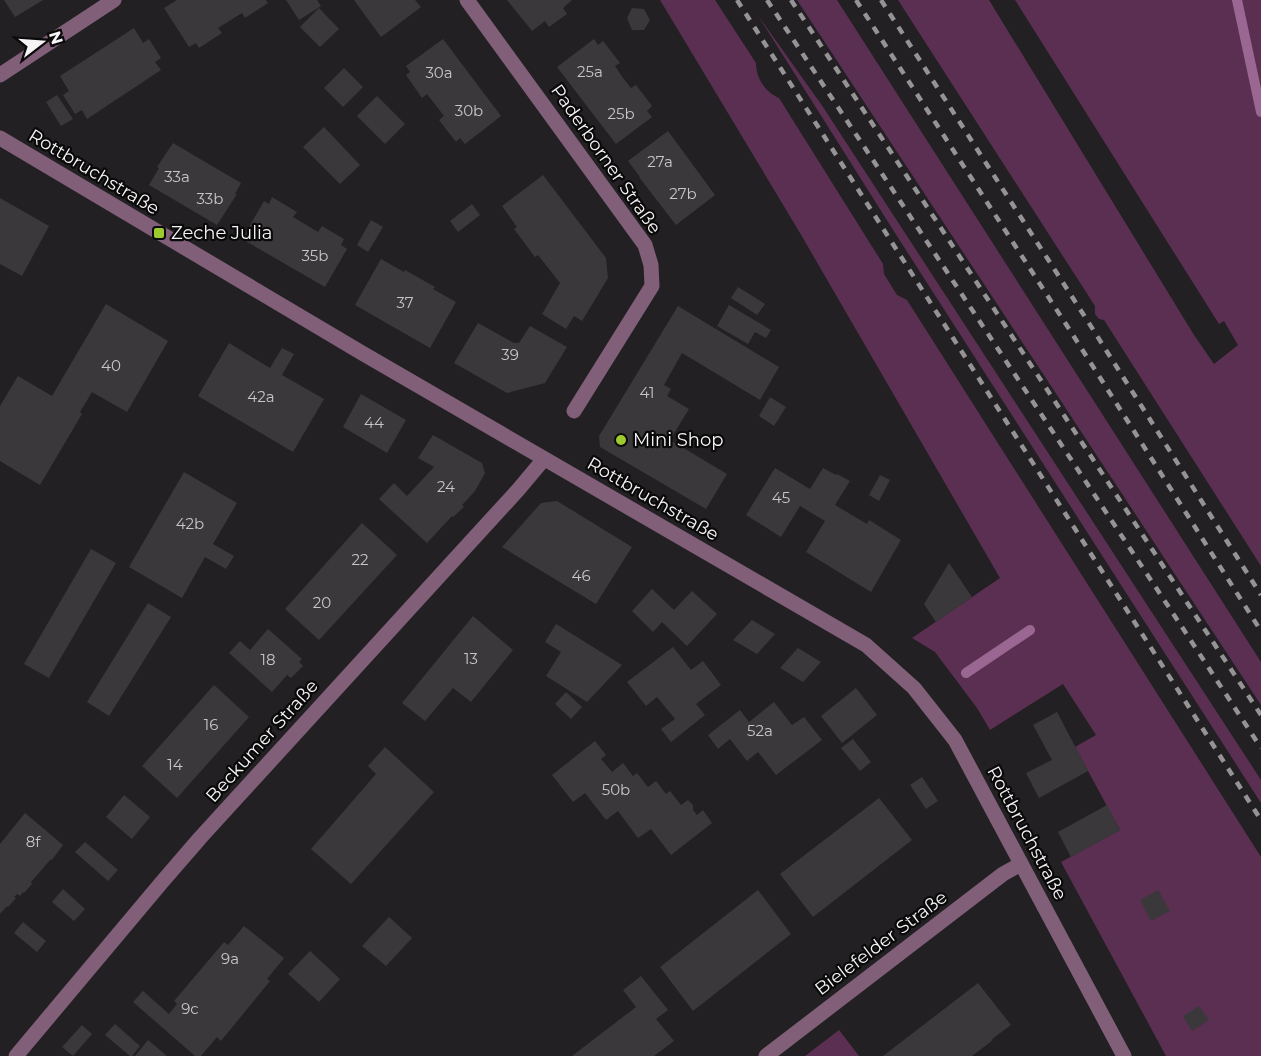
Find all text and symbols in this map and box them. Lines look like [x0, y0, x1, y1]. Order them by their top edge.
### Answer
north arrow [12, 12, 72, 72]
text: N [45, 29, 67, 47]
house number: 25a [577, 62, 603, 81]
house number: 30a [425, 63, 453, 82]
street label: Paderborner Straße [546, 80, 666, 238]
house number: 30b [455, 101, 483, 120]
house number: 25b [607, 104, 635, 123]
street label: Rottbruchstraße [25, 124, 163, 220]
house number: 27a [647, 152, 673, 171]
house number: 33a [164, 167, 190, 186]
house number: 27b [669, 184, 697, 203]
house number: 33b [196, 189, 224, 208]
place label: Zeche Julia [171, 222, 273, 244]
marker: Zeche Julia [152, 226, 166, 240]
house number: 35b [302, 246, 328, 265]
house number: 37 [396, 293, 414, 312]
house number: 39 [501, 345, 519, 364]
house number: 40 [101, 356, 121, 375]
house number: 41 [640, 383, 654, 402]
house number: 42a [247, 387, 275, 406]
house number: 44 [364, 413, 384, 432]
place label: Mini Shop [633, 429, 724, 451]
marker: Mini Shop [614, 433, 628, 447]
street label: Rottbruchstraße [583, 452, 723, 546]
house number: 24 [437, 477, 455, 496]
house number: 45 [772, 488, 790, 507]
house number: 42b [176, 514, 204, 533]
house number: 22 [351, 550, 369, 569]
house number: 46 [571, 566, 591, 585]
house number: 20 [313, 593, 331, 612]
house number: 13 [464, 649, 478, 668]
house number: 18 [261, 650, 276, 669]
street label: Beckumer Straße [201, 675, 323, 807]
house number: 16 [204, 715, 218, 734]
house number: 52a [747, 721, 773, 740]
house number: 14 [167, 755, 183, 774]
street label: Rottbruchstraße [982, 762, 1072, 904]
house number: 50b [602, 780, 630, 799]
house number: 8f [26, 832, 41, 851]
street label: Bielefelder Straße [810, 886, 952, 1000]
house number: 9a [221, 949, 239, 968]
house number: 9c [181, 999, 199, 1018]

